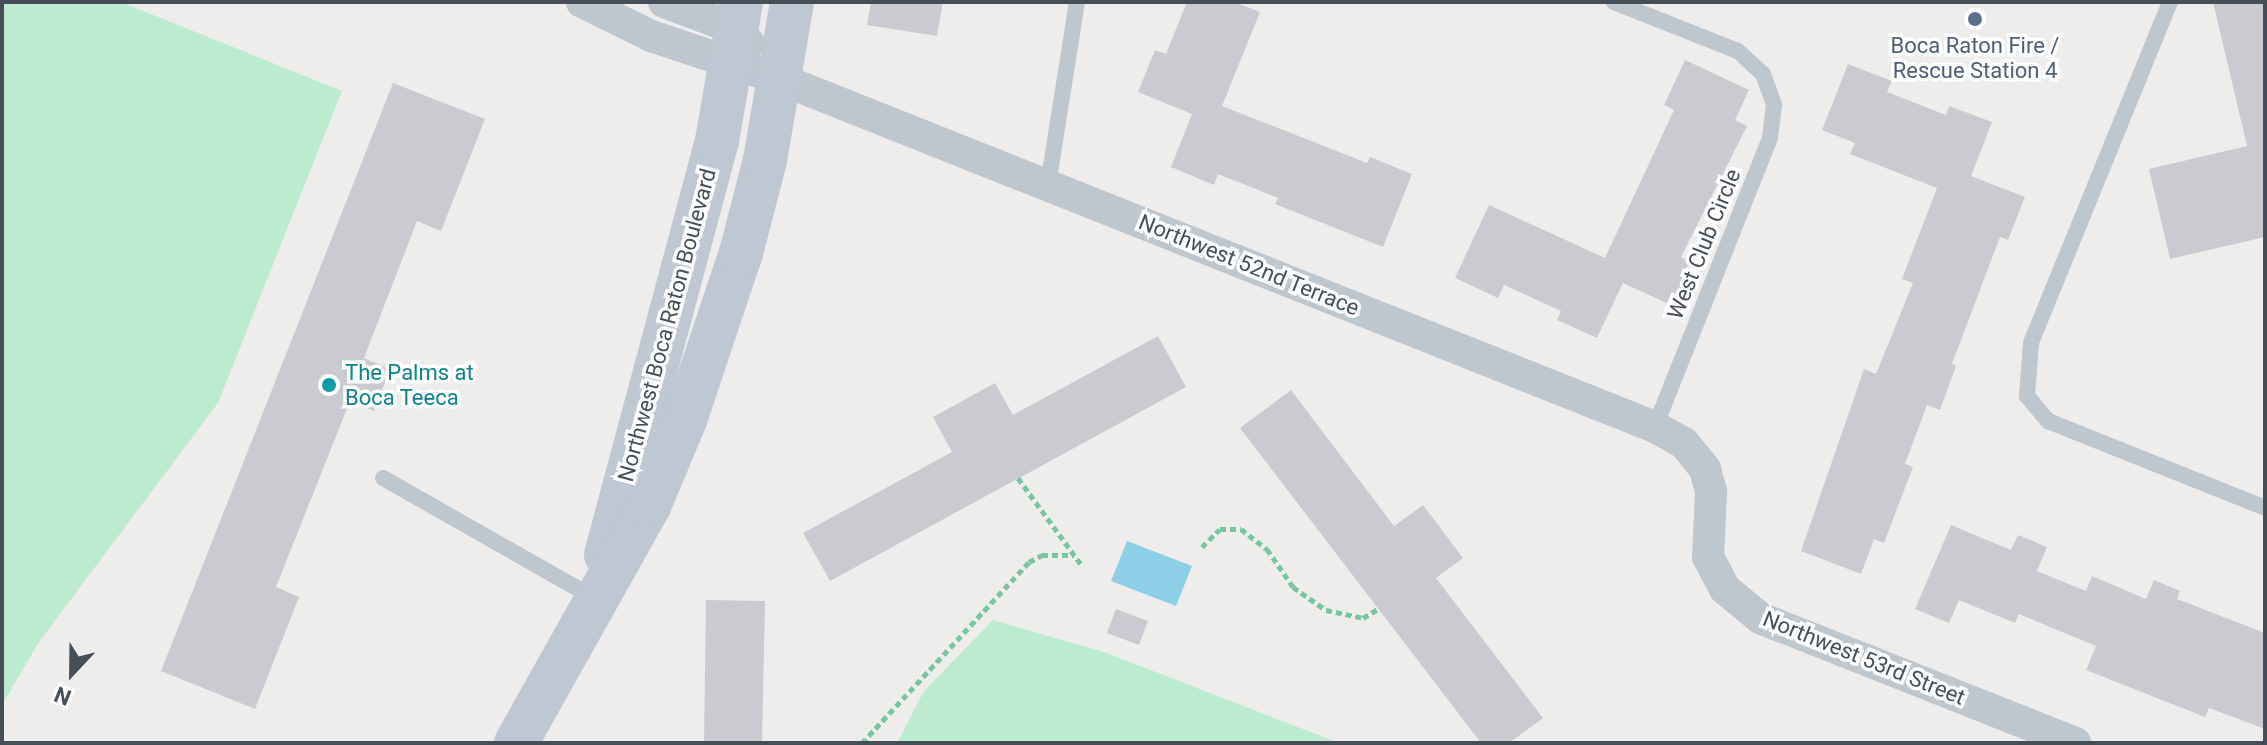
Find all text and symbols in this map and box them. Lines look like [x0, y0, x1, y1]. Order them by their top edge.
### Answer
marker: Boca Raton Fire / Rescue Station 4 [1966, 10, 1984, 28]
place label: Boca Raton Fire / Rescue Station 4 [1891, 32, 2059, 84]
street label: West Club Circle [1662, 165, 1746, 323]
street label: Northwest Boca Raton Boulevard [612, 166, 722, 484]
street label: Northwest 52nd Terrace [1135, 209, 1363, 321]
place label: The Palms at Boca Teeca [345, 359, 474, 410]
marker: The Palms at Boca Teeca [320, 376, 338, 394]
street label: Northwest 53rd Street [1759, 605, 1969, 711]
north arrow [32, 633, 112, 713]
text: N [51, 681, 75, 710]

